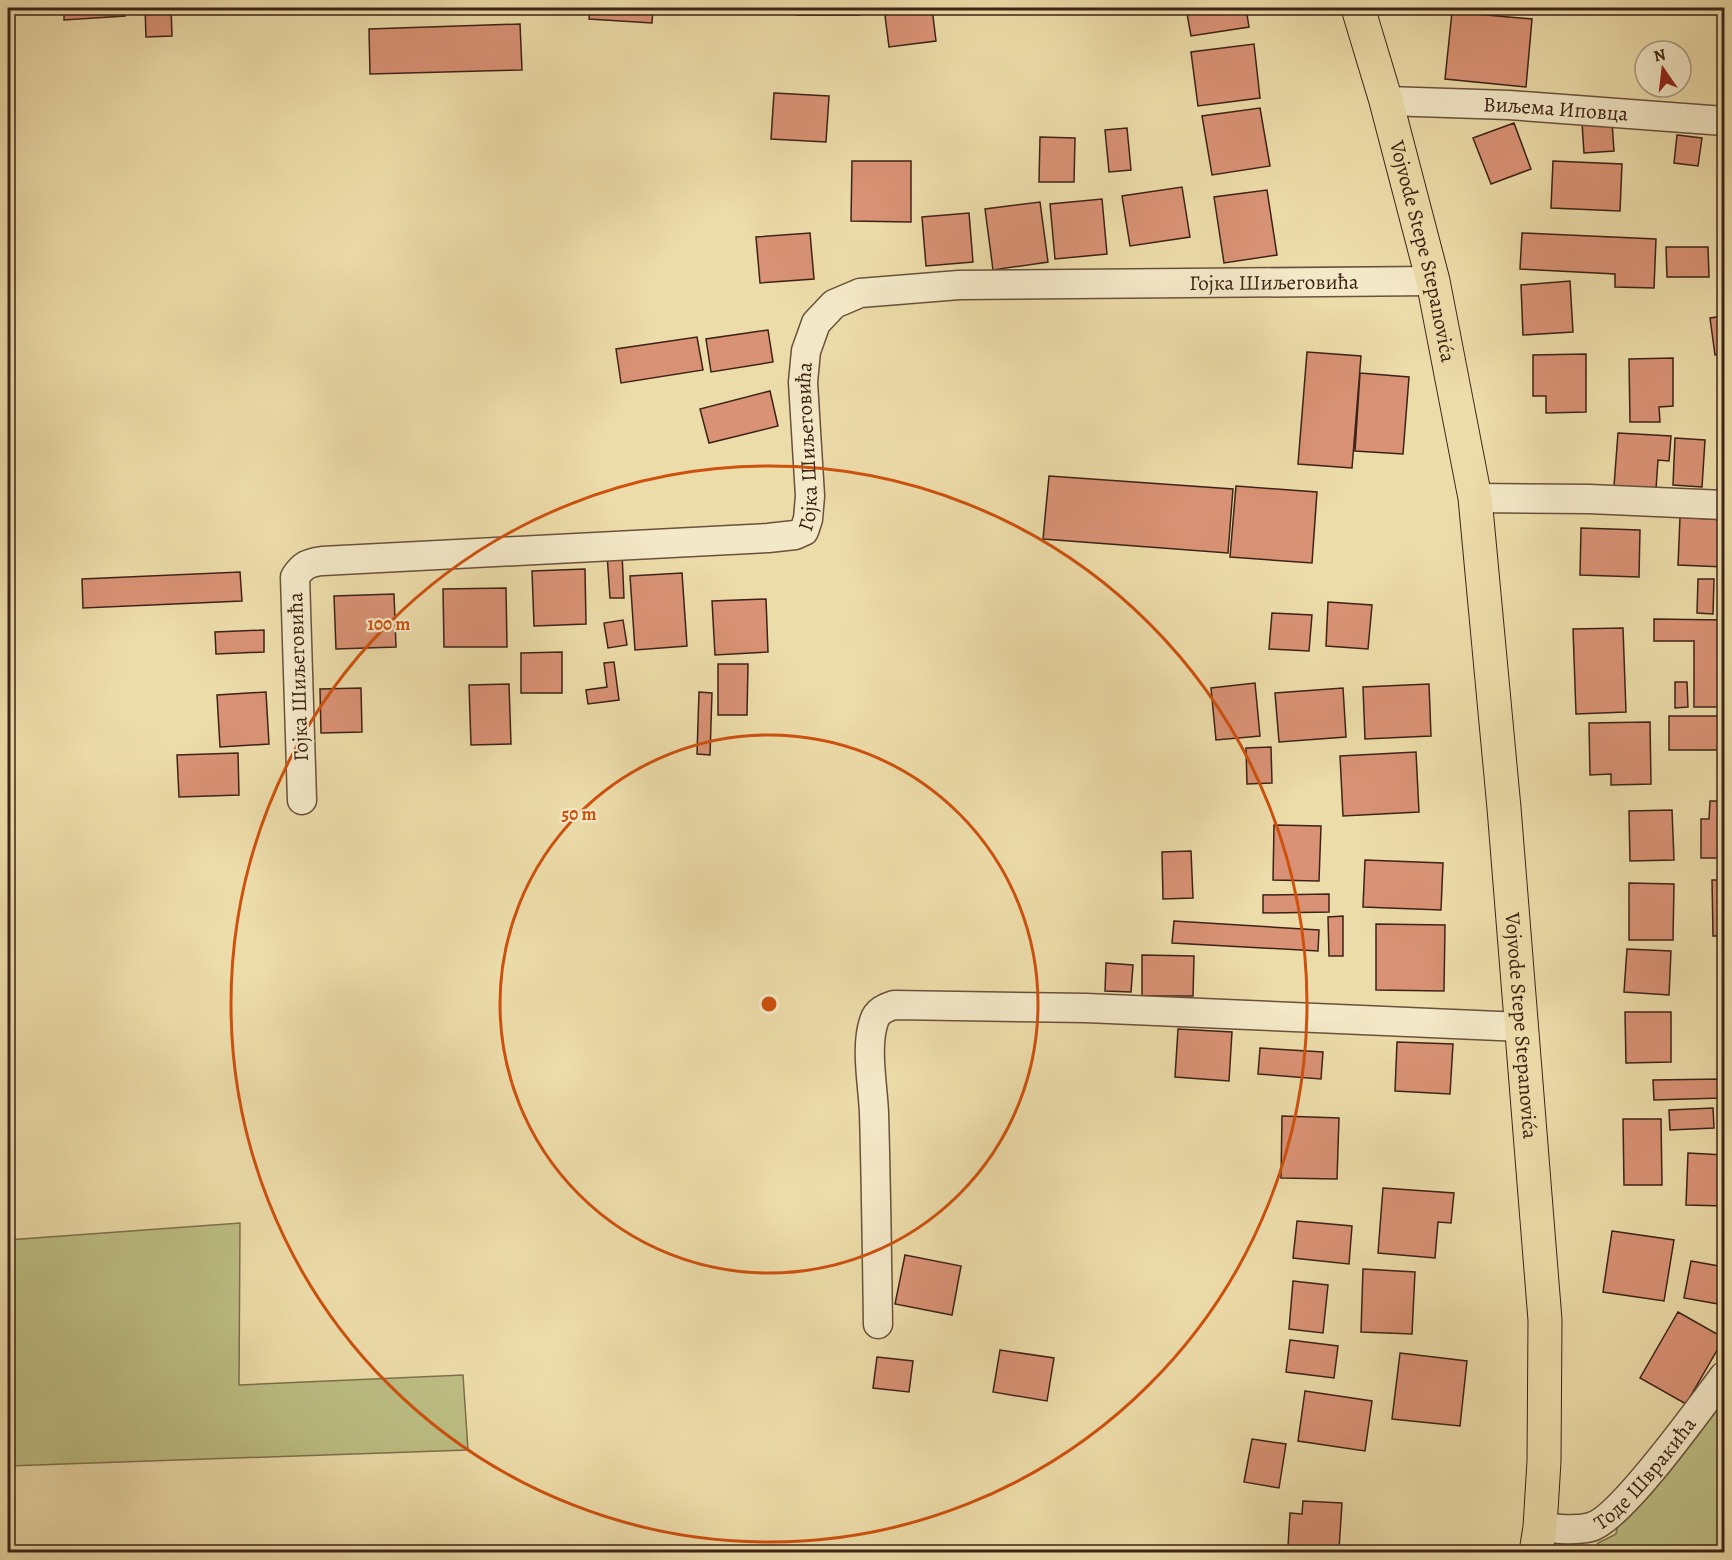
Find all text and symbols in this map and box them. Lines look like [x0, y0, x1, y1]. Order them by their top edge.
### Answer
north arrow [1633, 39, 1693, 99]
text: N [1651, 43, 1668, 67]
street label: Виљема Иповца [1483, 90, 1630, 128]
street label: Vojvode Stepe Stepanovića [1383, 136, 1462, 365]
street label: Гојка Шиљеговића [1189, 268, 1359, 297]
street label: Гојка Шиљеговића [789, 360, 824, 535]
street label: Гојка Шиљеговића [281, 592, 315, 762]
text: 100 m [368, 612, 410, 636]
text: 50 m [562, 802, 596, 826]
street label: Vojvode Stepe Stepanovića [1498, 910, 1544, 1140]
centre of rings [759, 994, 779, 1014]
street label: Тоде Швракића [1588, 1411, 1703, 1537]

